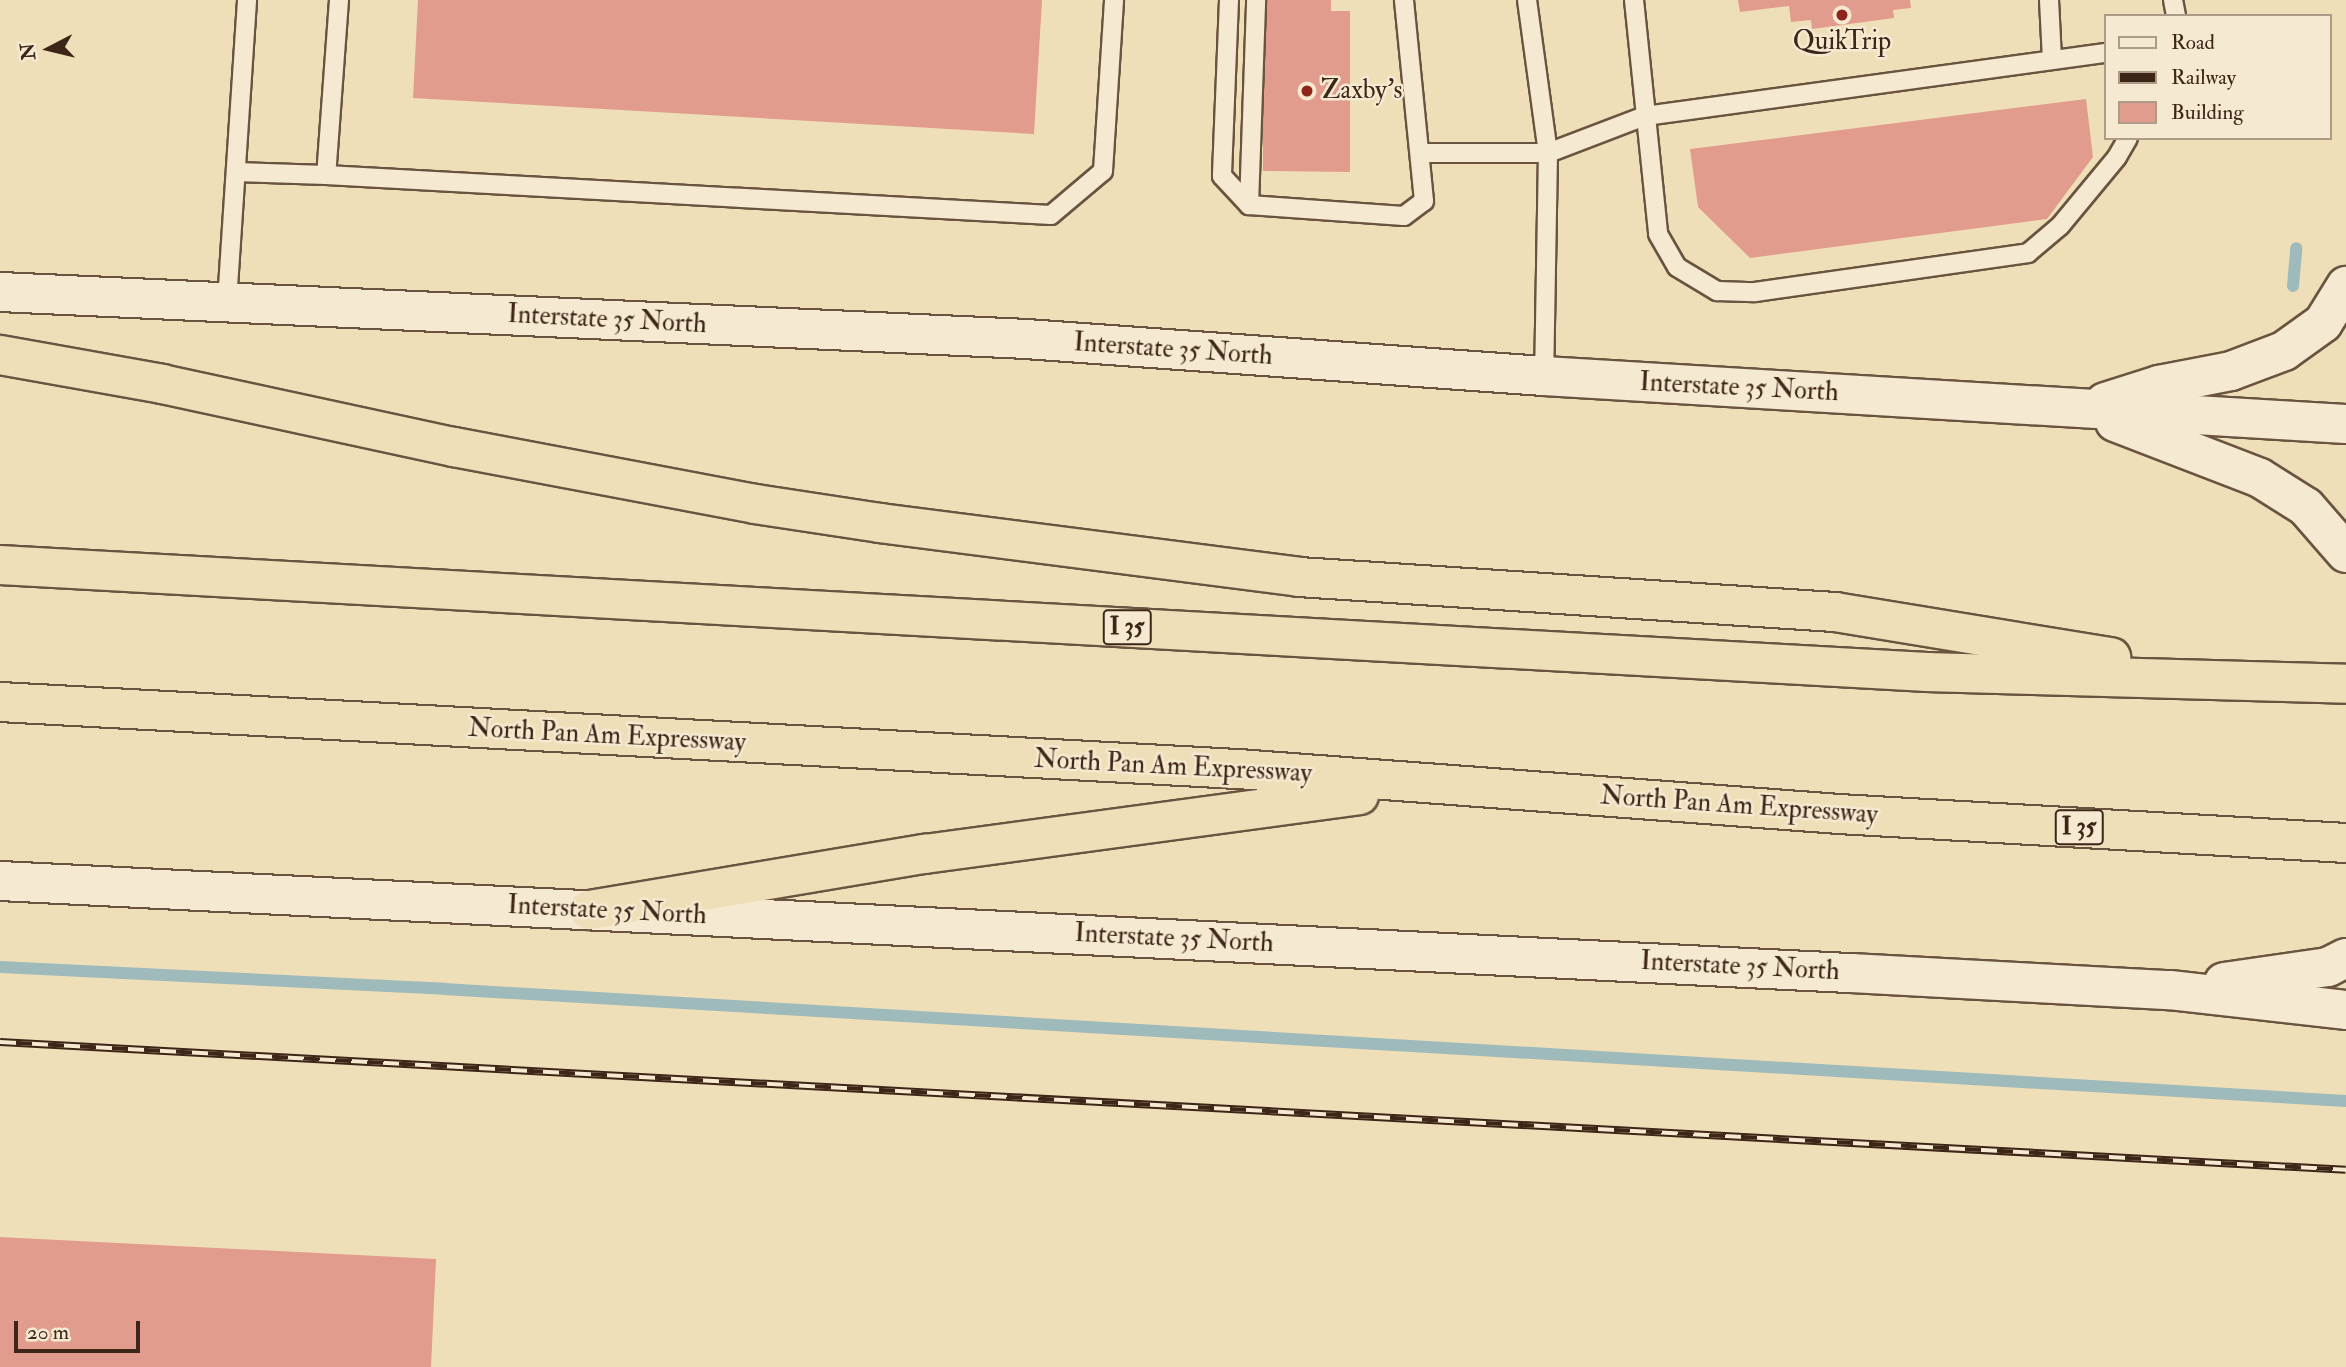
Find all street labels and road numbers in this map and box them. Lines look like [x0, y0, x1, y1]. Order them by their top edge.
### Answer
street label: Interstate 35 North [507, 299, 707, 341]
street label: Interstate 35 North [1072, 327, 1274, 373]
street label: Interstate 35 North [1639, 367, 1839, 409]
road number: I 35 [1102, 606, 1152, 648]
street label: North Pan Am Expressway [467, 713, 747, 759]
street label: North Pan Am Expressway [1033, 744, 1313, 790]
street label: North Pan Am Expressway [1599, 781, 1879, 831]
road number: I 35 [2054, 806, 2104, 848]
street label: Interstate 35 North [507, 890, 707, 932]
street label: Interstate 35 North [1074, 918, 1274, 960]
street label: Interstate 35 North [1640, 946, 1840, 988]

